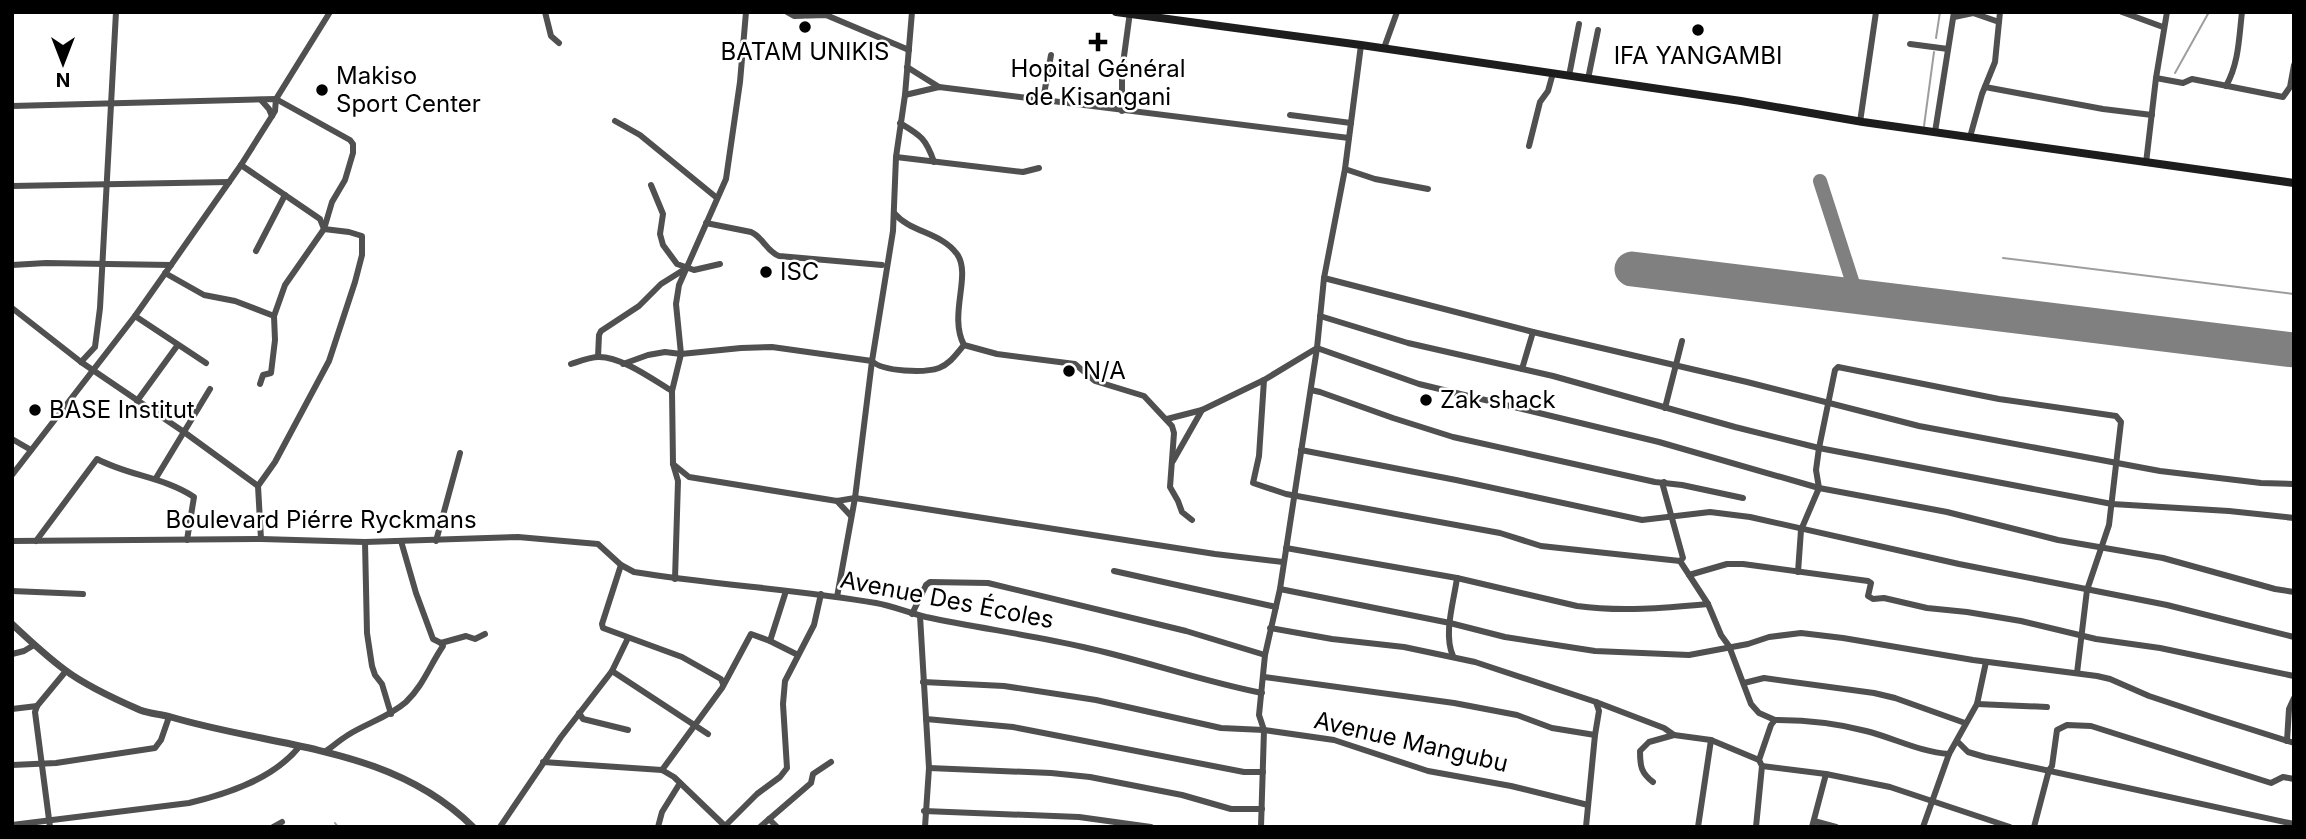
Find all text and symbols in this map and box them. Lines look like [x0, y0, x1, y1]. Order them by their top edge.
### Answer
marker: BATAM UNIKIS [797, 19, 813, 35]
marker: IFA YANGAMBI [1690, 22, 1706, 38]
north arrow [28, 28, 98, 98]
marker: Hopital Général de Kisangani [1088, 32, 1108, 52]
place label: BATAM UNIKIS [720, 37, 890, 66]
place label: IFA YANGAMBI [1614, 41, 1782, 70]
place label: Hopital Général de Kisangani [1010, 54, 1186, 111]
place label: Makiso Sport Center [336, 61, 481, 118]
text: N [56, 68, 70, 91]
marker: Makiso Sport Center [314, 82, 330, 98]
place label: ISC [780, 257, 819, 286]
marker: ISC [758, 264, 774, 280]
place label: N/A [1083, 356, 1126, 385]
marker: N/A [1061, 363, 1077, 379]
place label: Zak shack [1440, 385, 1556, 414]
marker: Zak shack [1418, 392, 1434, 408]
place label: BASE Institut [49, 395, 195, 424]
marker: BASE Institut [27, 402, 43, 418]
street label: Boulevard Piérre Ryckmans [165, 505, 477, 534]
street label: Avenue Des Écoles [838, 564, 1056, 634]
street label: Avenue Mangubu [1311, 705, 1511, 778]

